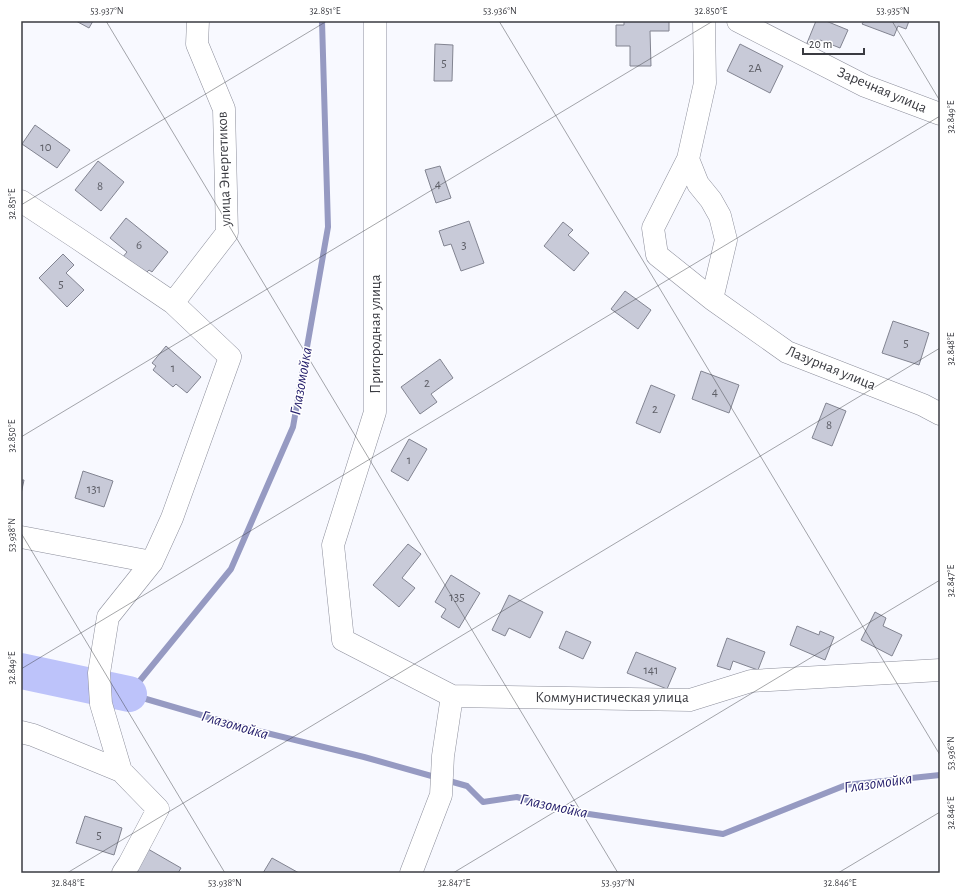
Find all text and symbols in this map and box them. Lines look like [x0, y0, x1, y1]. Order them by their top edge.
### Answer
text: 53.937°N [90, 6, 124, 16]
text: 32.851°E [309, 6, 341, 16]
text: 53.936°N [483, 6, 517, 16]
text: 32.850°E [695, 6, 728, 16]
text: 53.935°N [876, 6, 910, 16]
scale bar [803, 30, 864, 56]
text: 20 m [809, 38, 832, 50]
house number: 5 [441, 57, 447, 70]
house number: 2А [748, 62, 762, 75]
street label: Заречная улица [835, 64, 929, 116]
text: 32.849°E [946, 100, 956, 133]
street label: улица Энергетиков [214, 111, 234, 228]
house number: 10 [40, 141, 52, 154]
house number: 4 [435, 178, 441, 191]
house number: 8 [97, 180, 103, 193]
text: 32.851°E [7, 188, 17, 220]
house number: 6 [136, 239, 142, 252]
house number: 3 [461, 239, 467, 252]
street label: Пригородная улица [368, 274, 383, 394]
house number: 5 [58, 278, 64, 291]
text: 32.848°E [946, 332, 956, 366]
house number: 5 [903, 337, 909, 350]
street label: Лазурная улица [784, 343, 878, 393]
water label: Глазомойка [287, 346, 315, 416]
house number: 1 [171, 362, 175, 375]
house number: 2 [424, 377, 430, 390]
house number: 4 [712, 386, 718, 399]
house number: 2 [652, 403, 658, 416]
text: 32.850°E [7, 419, 17, 452]
house number: 8 [826, 419, 832, 432]
house number: 1 [407, 454, 411, 467]
house number: 131 [87, 483, 101, 496]
text: 53.938°N [7, 518, 17, 552]
text: 32.847°E [946, 565, 956, 597]
house number: 135 [449, 591, 465, 604]
text: 32.849°E [7, 651, 17, 684]
house number: 141 [643, 664, 659, 677]
street label: Коммунистическая улица [535, 690, 689, 705]
water label: Глазомойка [200, 708, 270, 742]
text: 53.936°N [946, 736, 956, 770]
water label: Глазомойка [843, 770, 913, 796]
water label: Глазомойка [519, 791, 589, 821]
text: 32.846°E [946, 796, 956, 829]
house number: 5 [96, 829, 102, 842]
text: 32.848°E [52, 878, 85, 888]
text: 53.938°N [208, 878, 242, 888]
text: 32.847°E [438, 878, 470, 888]
text: 53.937°N [601, 878, 635, 888]
text: 32.846°E [824, 878, 857, 888]

